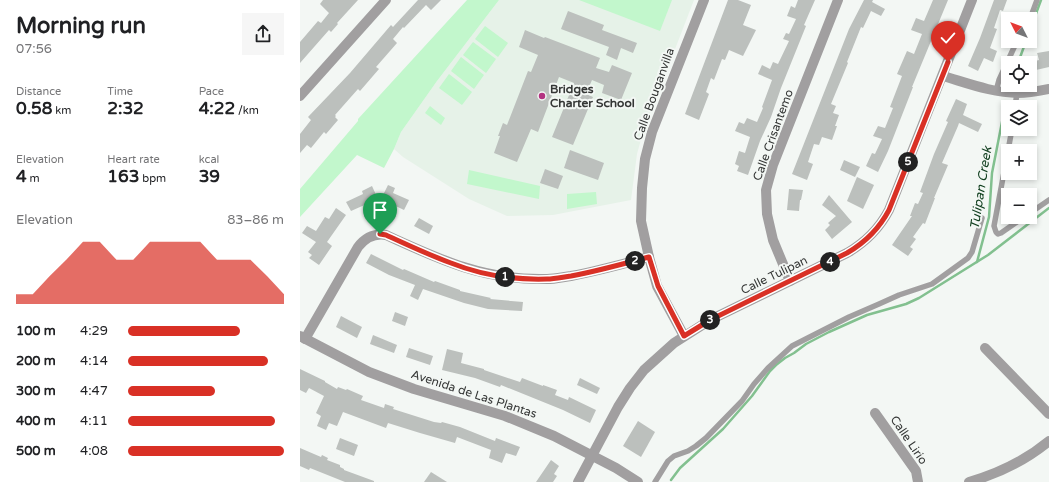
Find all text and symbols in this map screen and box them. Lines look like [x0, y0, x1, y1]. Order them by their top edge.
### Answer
north arrow [1001, 12, 1037, 48]
map controls [1001, 12, 1037, 224]
text: Morning run [16, 13, 146, 39]
button: share [242, 13, 284, 55]
pin [931, 21, 965, 62]
icon: check [937, 27, 959, 49]
text: 07:56 [16, 41, 52, 57]
street label: Calle Bouganvilla [631, 46, 677, 142]
button: locate [1001, 56, 1037, 92]
place label: Bridges Charter School [550, 82, 635, 110]
text: Distance [16, 85, 61, 98]
text: Time [107, 85, 133, 98]
text: Pace [199, 85, 224, 98]
street label: Calle Crisantemo [750, 87, 796, 183]
marker: Bridges Charter School [537, 91, 547, 101]
text: 0.58 [16, 98, 52, 119]
text: 2:32 [107, 98, 144, 119]
text: 4:22 [199, 98, 235, 119]
button: layers [1001, 100, 1037, 136]
text: km [52, 104, 71, 117]
text: /km [235, 104, 259, 117]
water label: Tulipan Creek [967, 144, 996, 231]
button: + [1001, 144, 1037, 180]
pin: 5 [898, 152, 918, 172]
text: Elevation [16, 153, 64, 166]
text: Heart rate [107, 153, 160, 166]
text: kcal [199, 153, 219, 166]
text: 5 [905, 155, 911, 168]
text: 4 [16, 166, 27, 187]
text: 163 [107, 166, 139, 187]
text: 39 [199, 166, 220, 187]
text: m [27, 172, 40, 185]
text: bpm [139, 172, 166, 185]
button: − [1001, 188, 1037, 224]
pin [363, 193, 397, 234]
icon: arrive [369, 199, 391, 221]
text: Elevation [16, 212, 73, 228]
text: 83–86 m [227, 212, 284, 228]
pin: 2 [625, 251, 645, 271]
pin: 4 [820, 252, 840, 272]
street label: Calle Tulipan [738, 253, 810, 297]
text: 2 [632, 254, 638, 267]
text: 4 [827, 255, 833, 268]
pin: 1 [495, 267, 515, 287]
text: 1 [502, 270, 508, 283]
pin: 3 [700, 310, 720, 330]
text: 3 [707, 313, 713, 326]
text: 100 m [16, 323, 56, 339]
text: 4:29 [80, 323, 108, 339]
text: 200 m [16, 353, 56, 369]
text: 4:14 [80, 353, 108, 369]
street label: Avenida de Las Plantas [409, 367, 539, 421]
text: 300 m [16, 383, 56, 399]
text: 4:47 [80, 383, 108, 399]
text: 400 m [16, 413, 56, 429]
text: 4:11 [80, 413, 108, 429]
street label: Calle Lirio [888, 413, 930, 467]
text: 500 m [16, 443, 56, 459]
text: 4:08 [80, 443, 108, 459]

